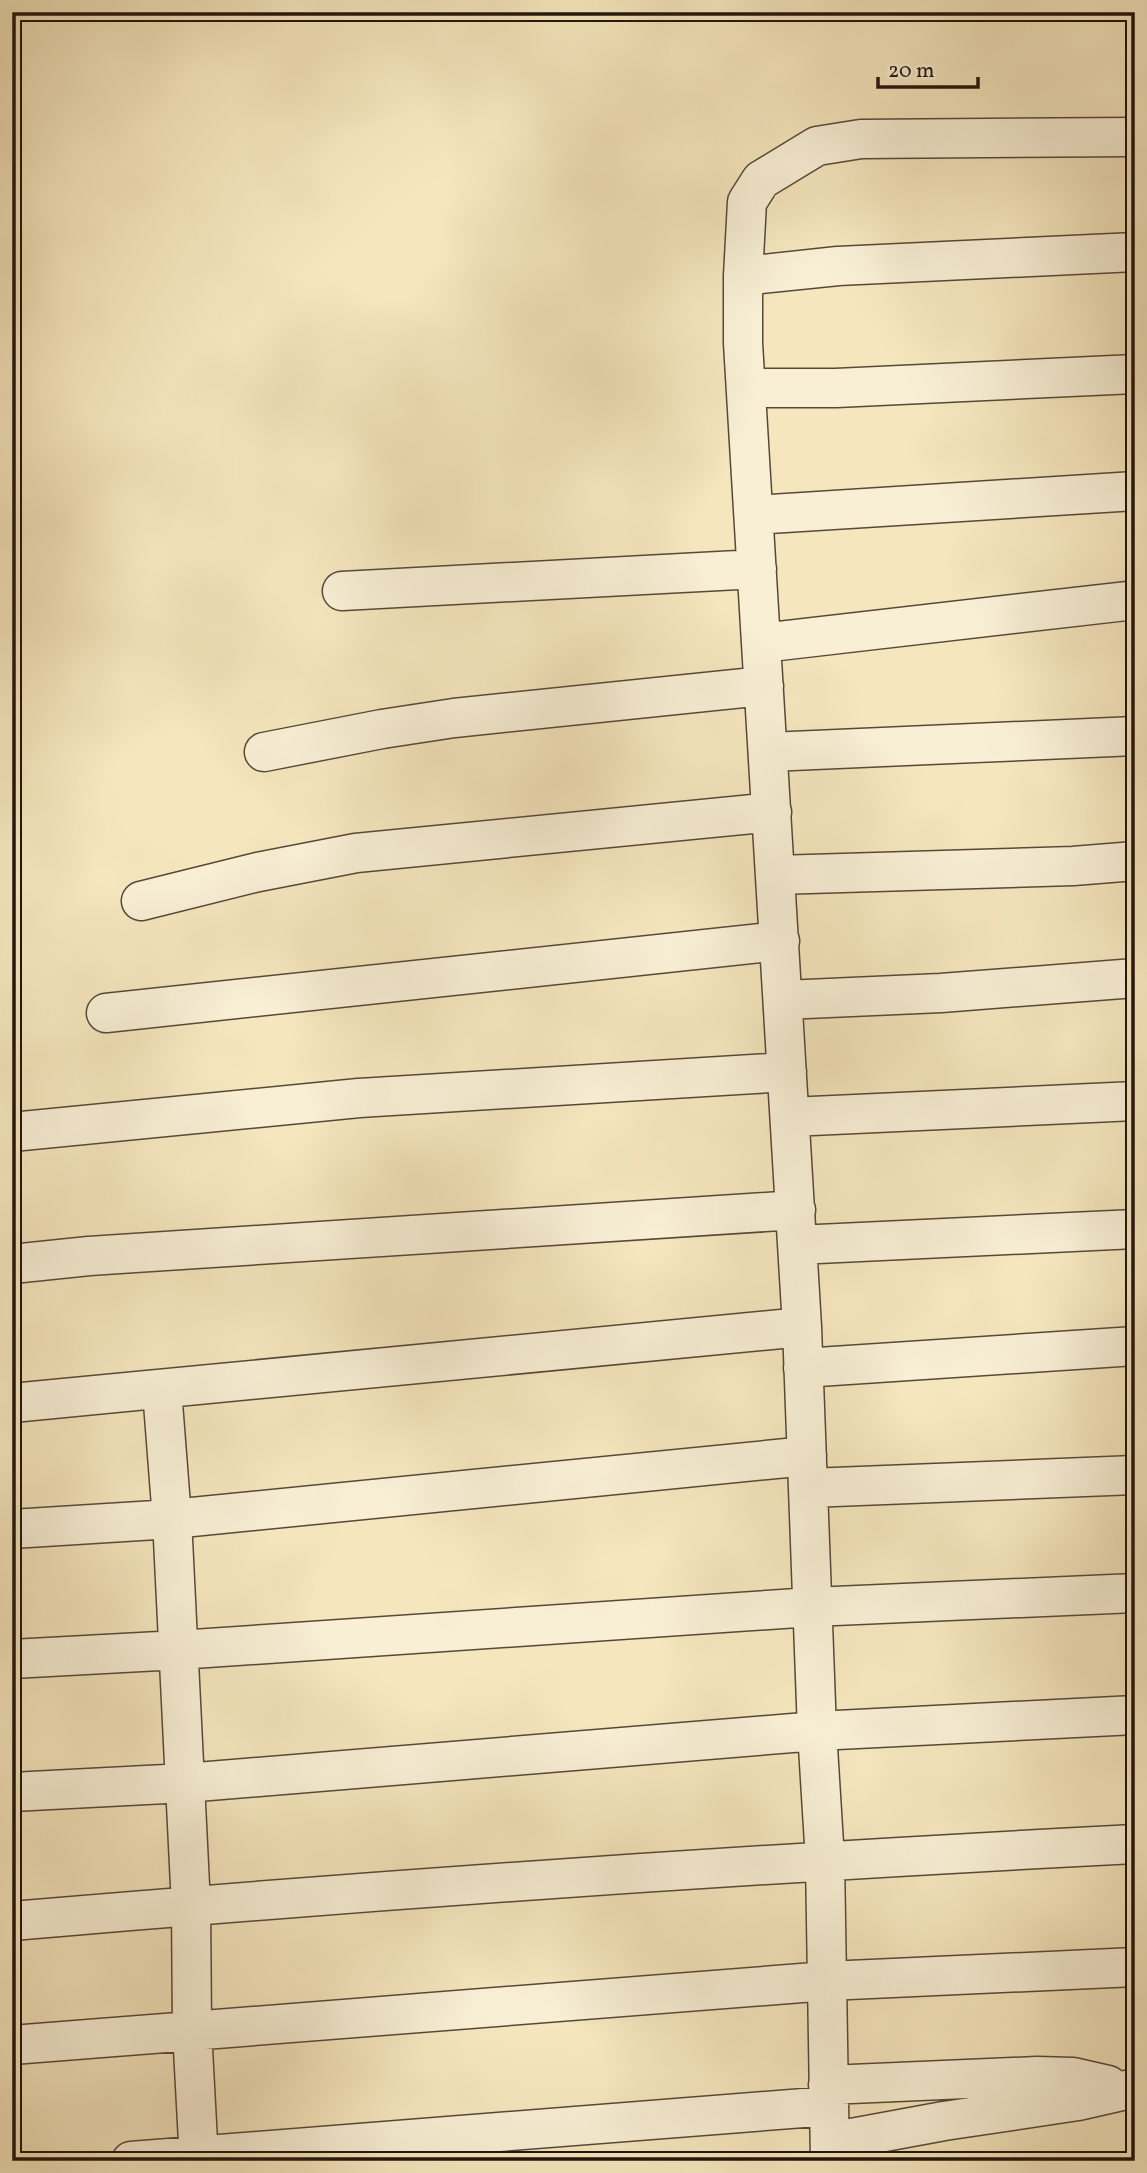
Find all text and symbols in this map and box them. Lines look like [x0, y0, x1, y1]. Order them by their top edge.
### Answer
scale bar [878, 46, 977, 90]
text: 20 m [888, 57, 934, 86]

